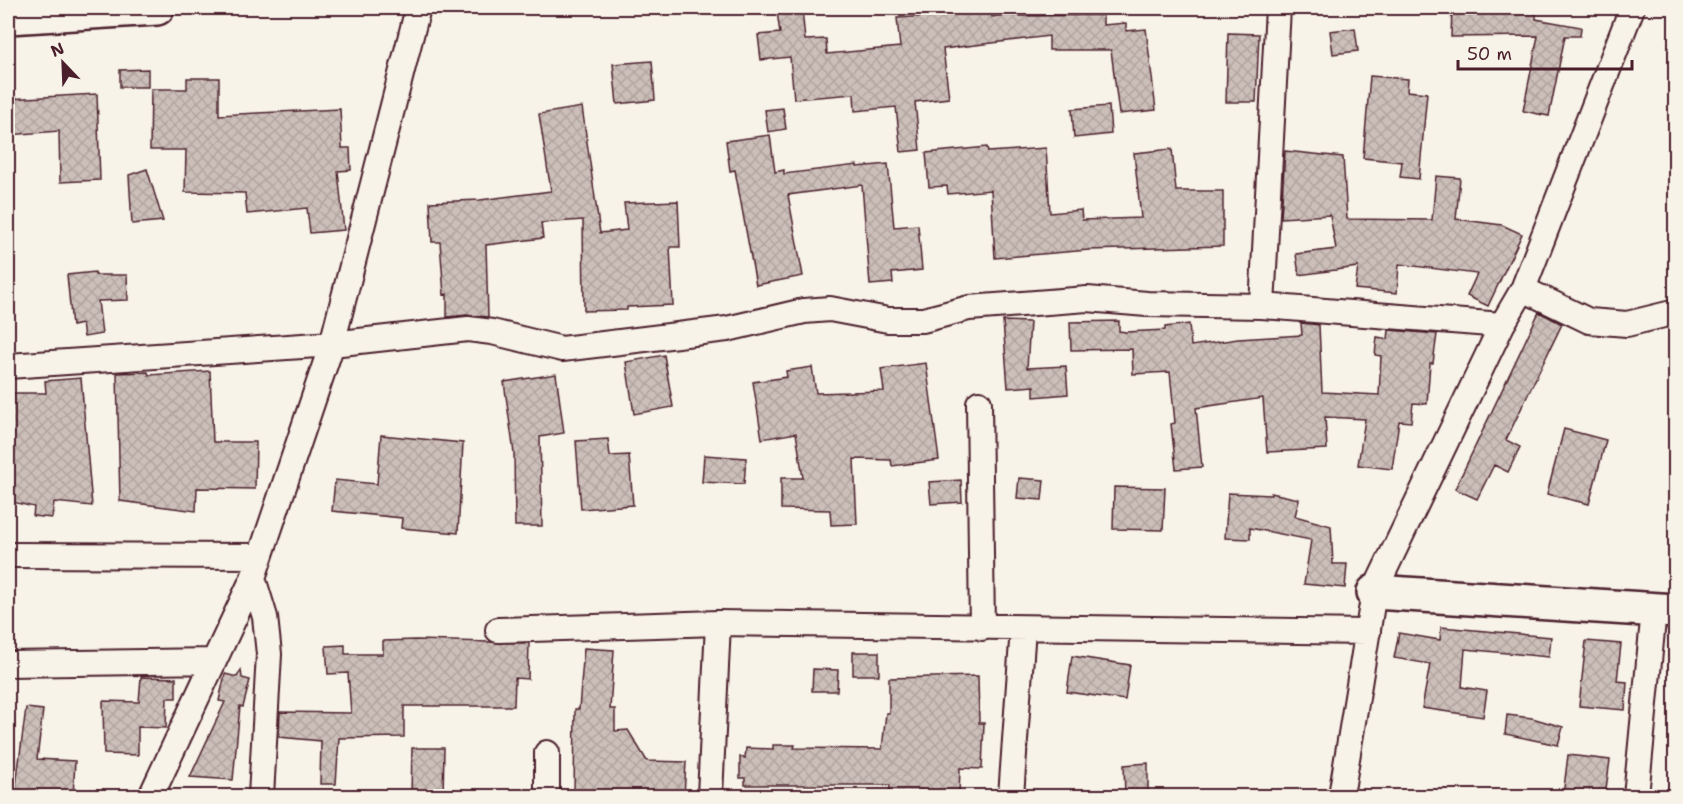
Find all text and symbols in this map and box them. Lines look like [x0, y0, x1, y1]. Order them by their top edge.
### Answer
north arrow [33, 33, 93, 93]
scale bar [1458, 33, 1632, 71]
text: N [47, 38, 67, 62]
text: 50 m [1467, 42, 1512, 66]

